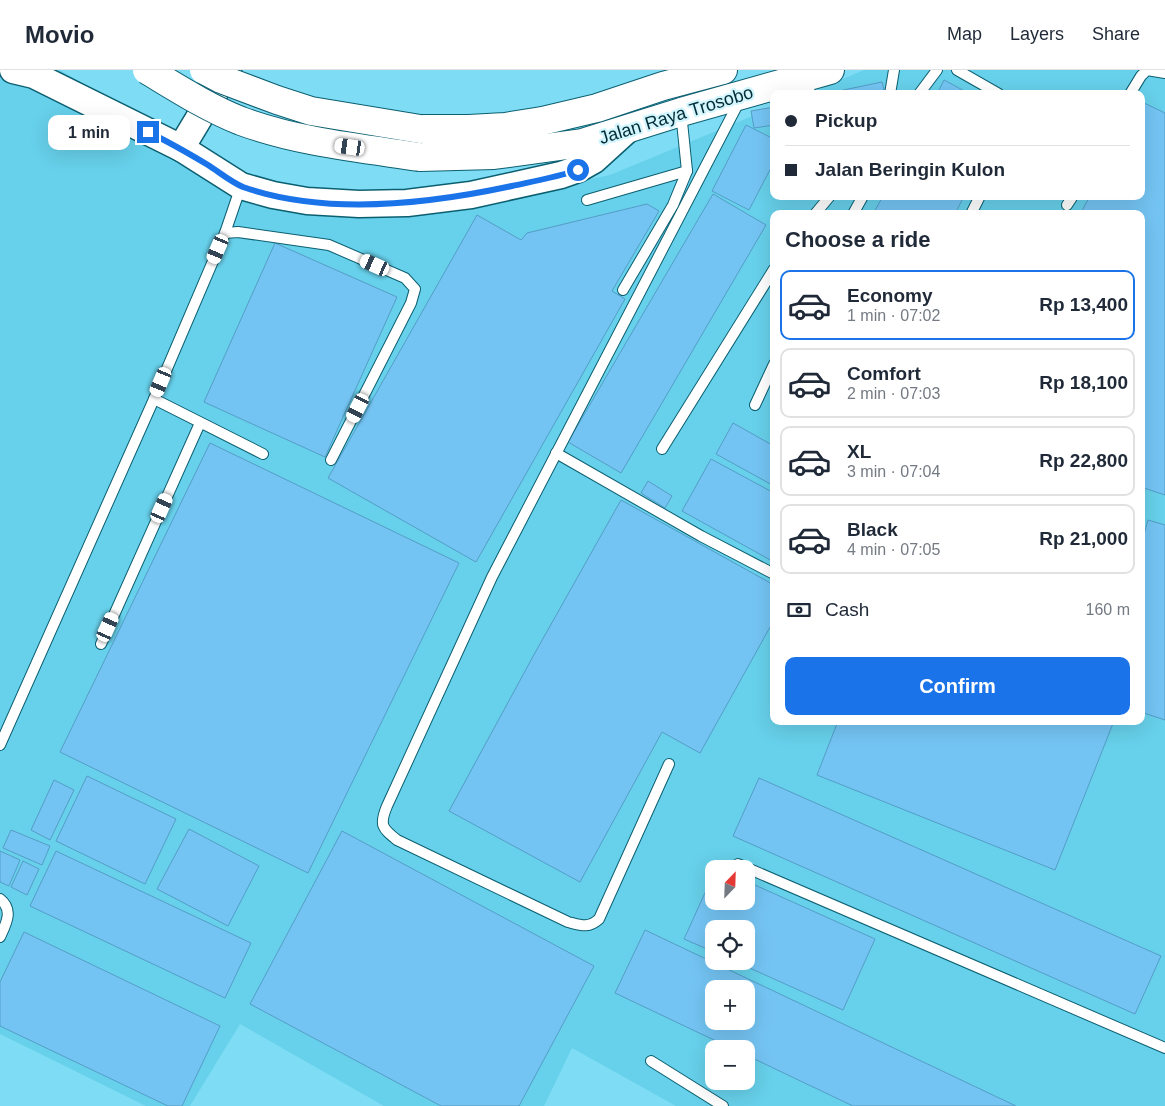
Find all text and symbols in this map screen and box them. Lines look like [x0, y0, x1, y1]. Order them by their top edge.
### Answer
text: Movio [25, 21, 94, 48]
text: Map [947, 24, 982, 44]
text: Layers [1010, 24, 1064, 44]
text: Share [1092, 24, 1140, 44]
street label: Jalan Raya Trosobo [597, 82, 755, 148]
text: Pickup [815, 110, 877, 131]
callout: 1 min [48, 114, 130, 150]
route end [137, 121, 159, 143]
text: 1 min [68, 124, 110, 141]
car [334, 137, 365, 157]
route start [567, 159, 589, 181]
text: Jalan Beringin Kulon [815, 159, 1005, 180]
text: Choose a ride [785, 227, 930, 252]
car [205, 232, 230, 266]
car [358, 252, 391, 278]
icon: car [787, 283, 832, 328]
text: Economy [847, 285, 933, 306]
text: Rp 13,400 [1039, 294, 1128, 315]
text: 1 min · 07:02 [847, 307, 940, 324]
icon: car [787, 361, 832, 406]
text: Comfort [847, 363, 921, 384]
car [148, 365, 173, 399]
text: Rp 18,100 [1039, 372, 1128, 393]
text: 2 min · 07:03 [847, 385, 940, 402]
car [344, 391, 371, 425]
icon: car [787, 439, 832, 484]
text: XL [847, 441, 871, 462]
text: Rp 22,800 [1039, 450, 1128, 471]
text: 3 min · 07:04 [847, 463, 940, 480]
car [149, 491, 174, 525]
icon: car [787, 517, 832, 562]
text: Black [847, 519, 898, 540]
text: Rp 21,000 [1039, 528, 1128, 549]
text: 4 min · 07:05 [847, 541, 940, 558]
icon: cash [785, 596, 813, 624]
text: Cash [825, 599, 869, 620]
text: 160 m [1086, 601, 1130, 618]
car [95, 610, 120, 644]
button: Confirm [785, 657, 1130, 715]
north arrow [705, 860, 755, 910]
map controls [705, 860, 755, 1090]
button: locate [705, 920, 755, 970]
button: + [705, 980, 755, 1030]
button: − [705, 1040, 755, 1090]

